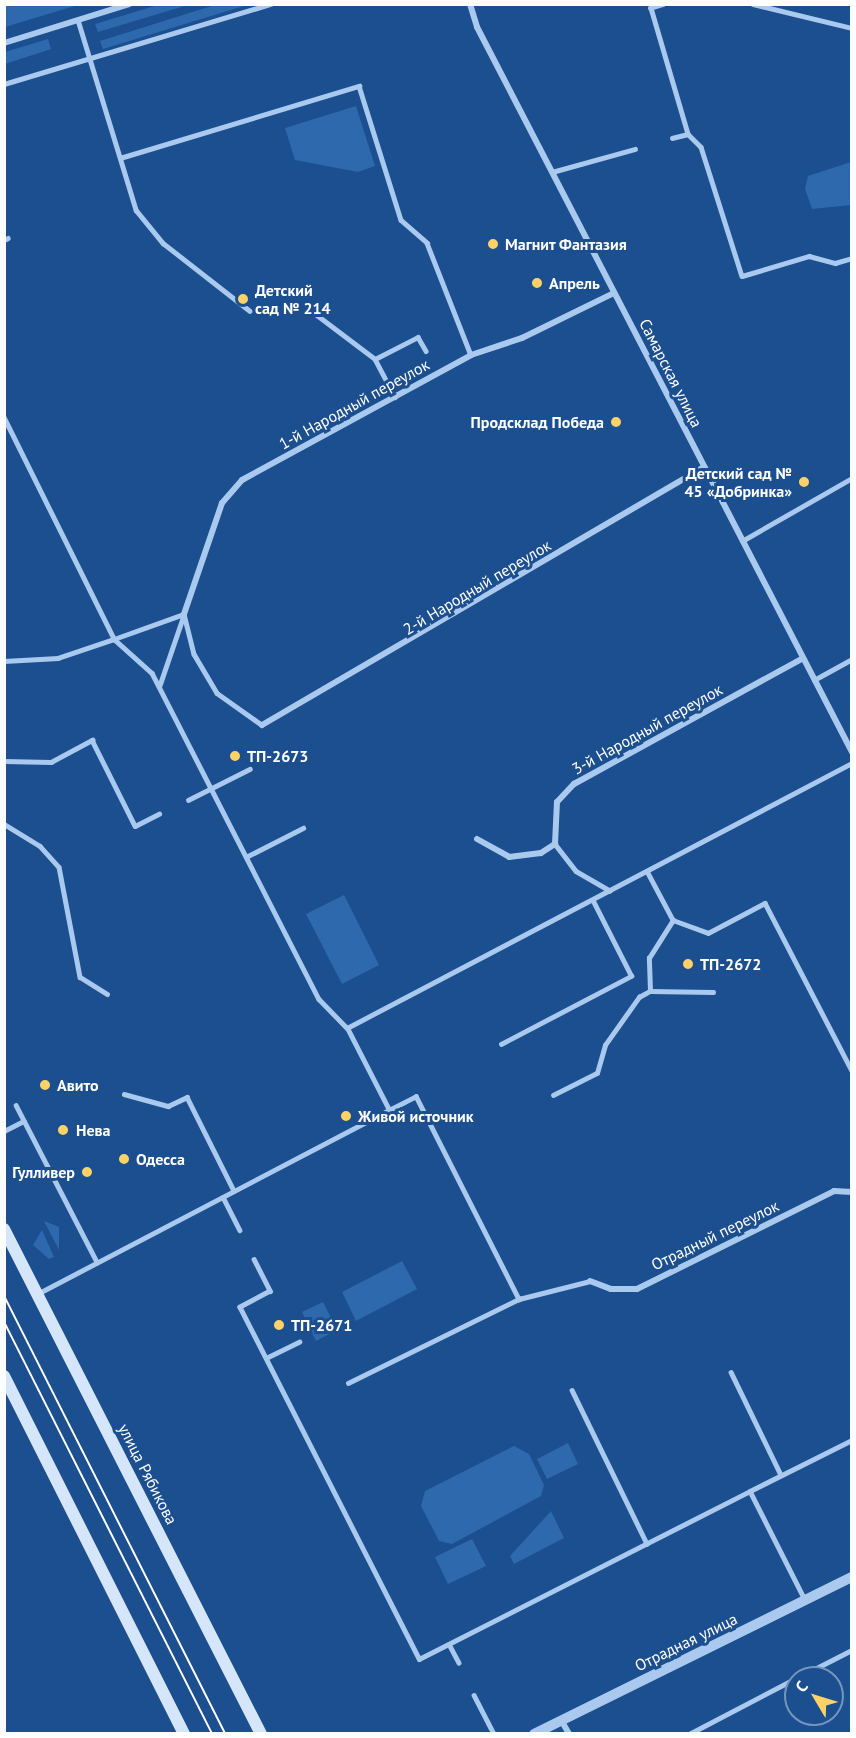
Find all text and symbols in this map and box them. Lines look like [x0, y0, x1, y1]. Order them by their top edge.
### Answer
place label: Магнит Фантазия [505, 234, 627, 254]
marker: Магнит Фантазия [486, 237, 500, 251]
place label: Апрель [549, 273, 600, 293]
marker: Апрель [530, 276, 544, 290]
place label: Детский сад № 214 [255, 280, 331, 318]
marker: Детский сад № 214 [236, 292, 250, 306]
street label: Самарская улица [635, 315, 707, 431]
street label: 1-й Народный переулок [275, 355, 433, 453]
place label: Продсклад Победа [471, 412, 604, 432]
marker: Продсклад Победа [609, 415, 623, 429]
place label: Детский сад № 45 «Добринка» [685, 463, 792, 501]
marker: Детский сад № 45 «Добринка» [797, 475, 811, 489]
street label: 2-й Народный переулок [400, 535, 554, 639]
street label: 3-й Народный переулок [568, 680, 726, 778]
place label: ТП-2673 [247, 746, 308, 766]
marker: ТП-2673 [228, 749, 242, 763]
place label: ТП-2672 [700, 954, 761, 974]
marker: ТП-2672 [681, 957, 695, 971]
place label: Авито [57, 1075, 99, 1095]
marker: Авито [38, 1078, 52, 1092]
place label: Живой источник [358, 1106, 474, 1126]
marker: Живой источник [339, 1109, 353, 1123]
place label: Нева [76, 1120, 111, 1140]
marker: Нева [54, 1121, 72, 1139]
place label: Одесса [136, 1149, 185, 1169]
marker: Одесса [117, 1152, 131, 1166]
place label: Гулливер [12, 1162, 75, 1182]
marker: Гулливер [80, 1165, 94, 1179]
street label: Отрадный переулок [648, 1196, 782, 1274]
place label: ТП-2671 [291, 1315, 352, 1335]
marker: ТП-2671 [272, 1318, 286, 1332]
street label: улица Рябикова [114, 1420, 182, 1528]
street label: Отрадная улица [632, 1609, 740, 1675]
north arrow [784, 1666, 844, 1726]
text: С [791, 1676, 812, 1696]

